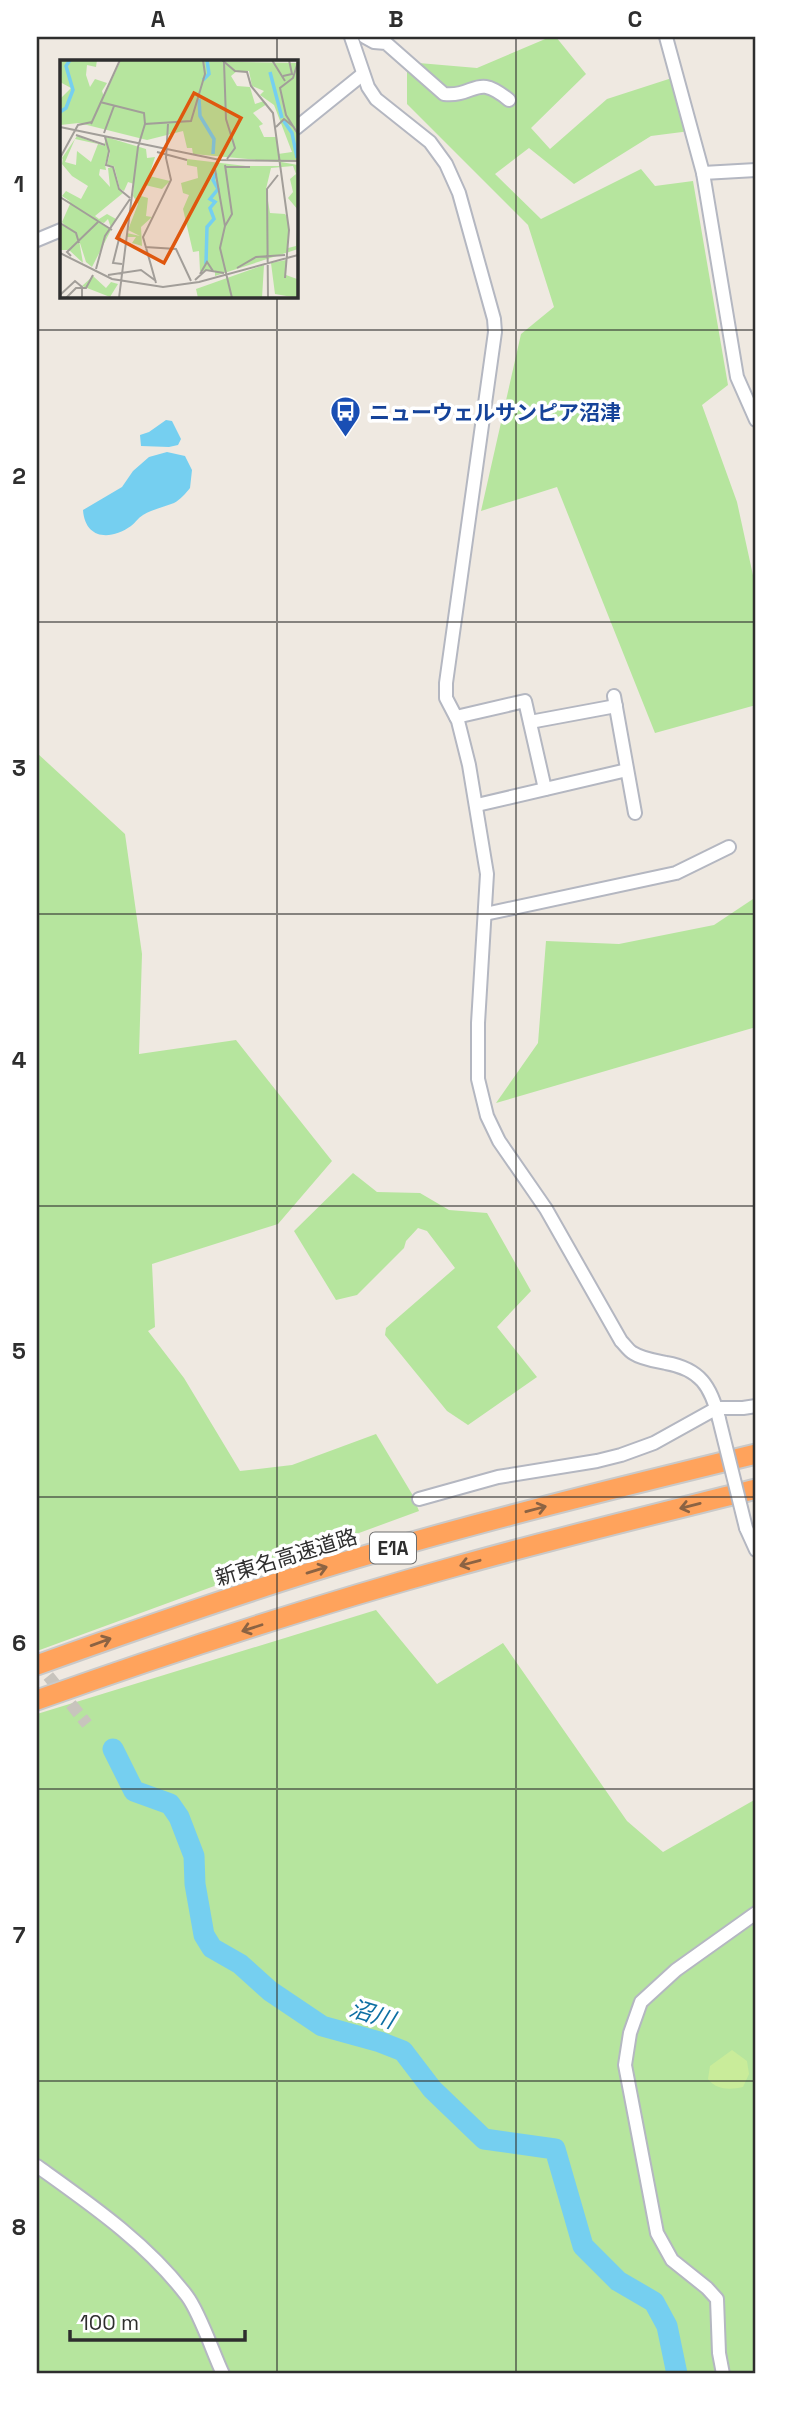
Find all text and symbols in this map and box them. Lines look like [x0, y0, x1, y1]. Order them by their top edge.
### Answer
text: A [151, 4, 166, 34]
text: B [388, 4, 404, 34]
text: C [628, 4, 642, 34]
inset map [60, 60, 298, 298]
text: 1 [14, 169, 24, 199]
bus stop icon: ニューウェルサンピア沼津 [329, 395, 363, 439]
place label: ニューウェルサンピア沼津 [369, 399, 621, 426]
text: 2 [12, 461, 26, 491]
text: 3 [12, 753, 26, 783]
text: 4 [12, 1045, 27, 1075]
text: 5 [12, 1336, 26, 1366]
one-way arrow [679, 1500, 702, 1513]
one-way arrow [524, 1502, 547, 1515]
street label: 新東名高速道路 [212, 1523, 360, 1591]
road number: E1A [370, 1532, 416, 1564]
one-way arrow [459, 1557, 481, 1570]
one-way arrow [306, 1563, 328, 1576]
one-way arrow [241, 1622, 263, 1635]
text: 6 [12, 1628, 26, 1658]
one-way arrow [90, 1635, 112, 1648]
text: 7 [13, 1920, 26, 1950]
water label: 沼川 [346, 1993, 401, 2036]
text: 8 [12, 2212, 26, 2242]
scale bar [70, 2299, 245, 2343]
text: 100 m [80, 2309, 139, 2336]

